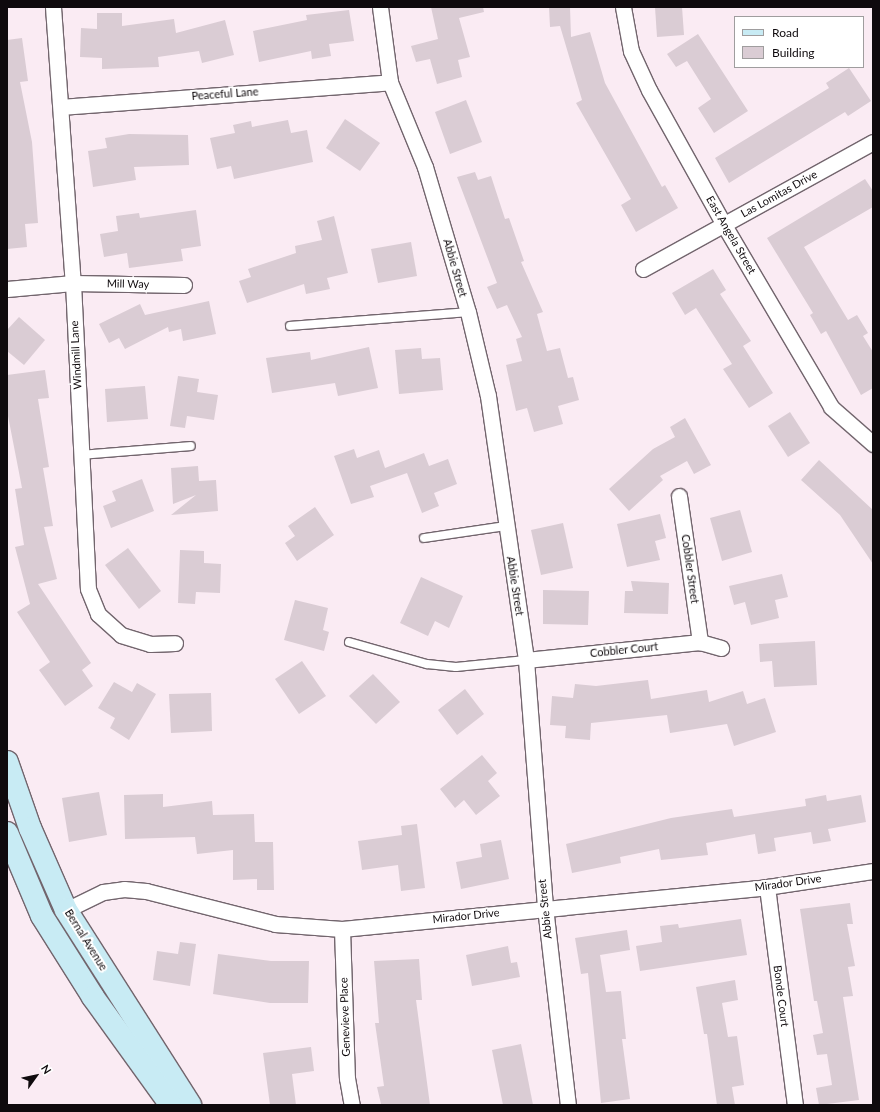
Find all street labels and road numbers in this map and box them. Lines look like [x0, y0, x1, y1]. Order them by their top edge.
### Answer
street label: Peaceful Lane [191, 85, 259, 103]
street label: Las Lomitas Drive [739, 168, 819, 220]
street label: East Angela Street [703, 194, 759, 276]
street label: Abbie Street [440, 237, 470, 299]
street label: Mill Way [107, 277, 149, 291]
street label: Windmill Lane [68, 320, 84, 390]
street label: Cobbler Street [679, 533, 701, 605]
street label: Abbie Street [504, 555, 526, 617]
street label: Cobbler Court [589, 640, 659, 660]
street label: Mirador Drive [754, 872, 822, 894]
street label: Abbie Street [535, 878, 555, 940]
street label: Mirador Drive [432, 906, 500, 926]
street label: Bernal Avenue [62, 907, 110, 973]
street label: Bonde Court [771, 965, 791, 1027]
street label: Genevieve Place [337, 977, 353, 1057]

